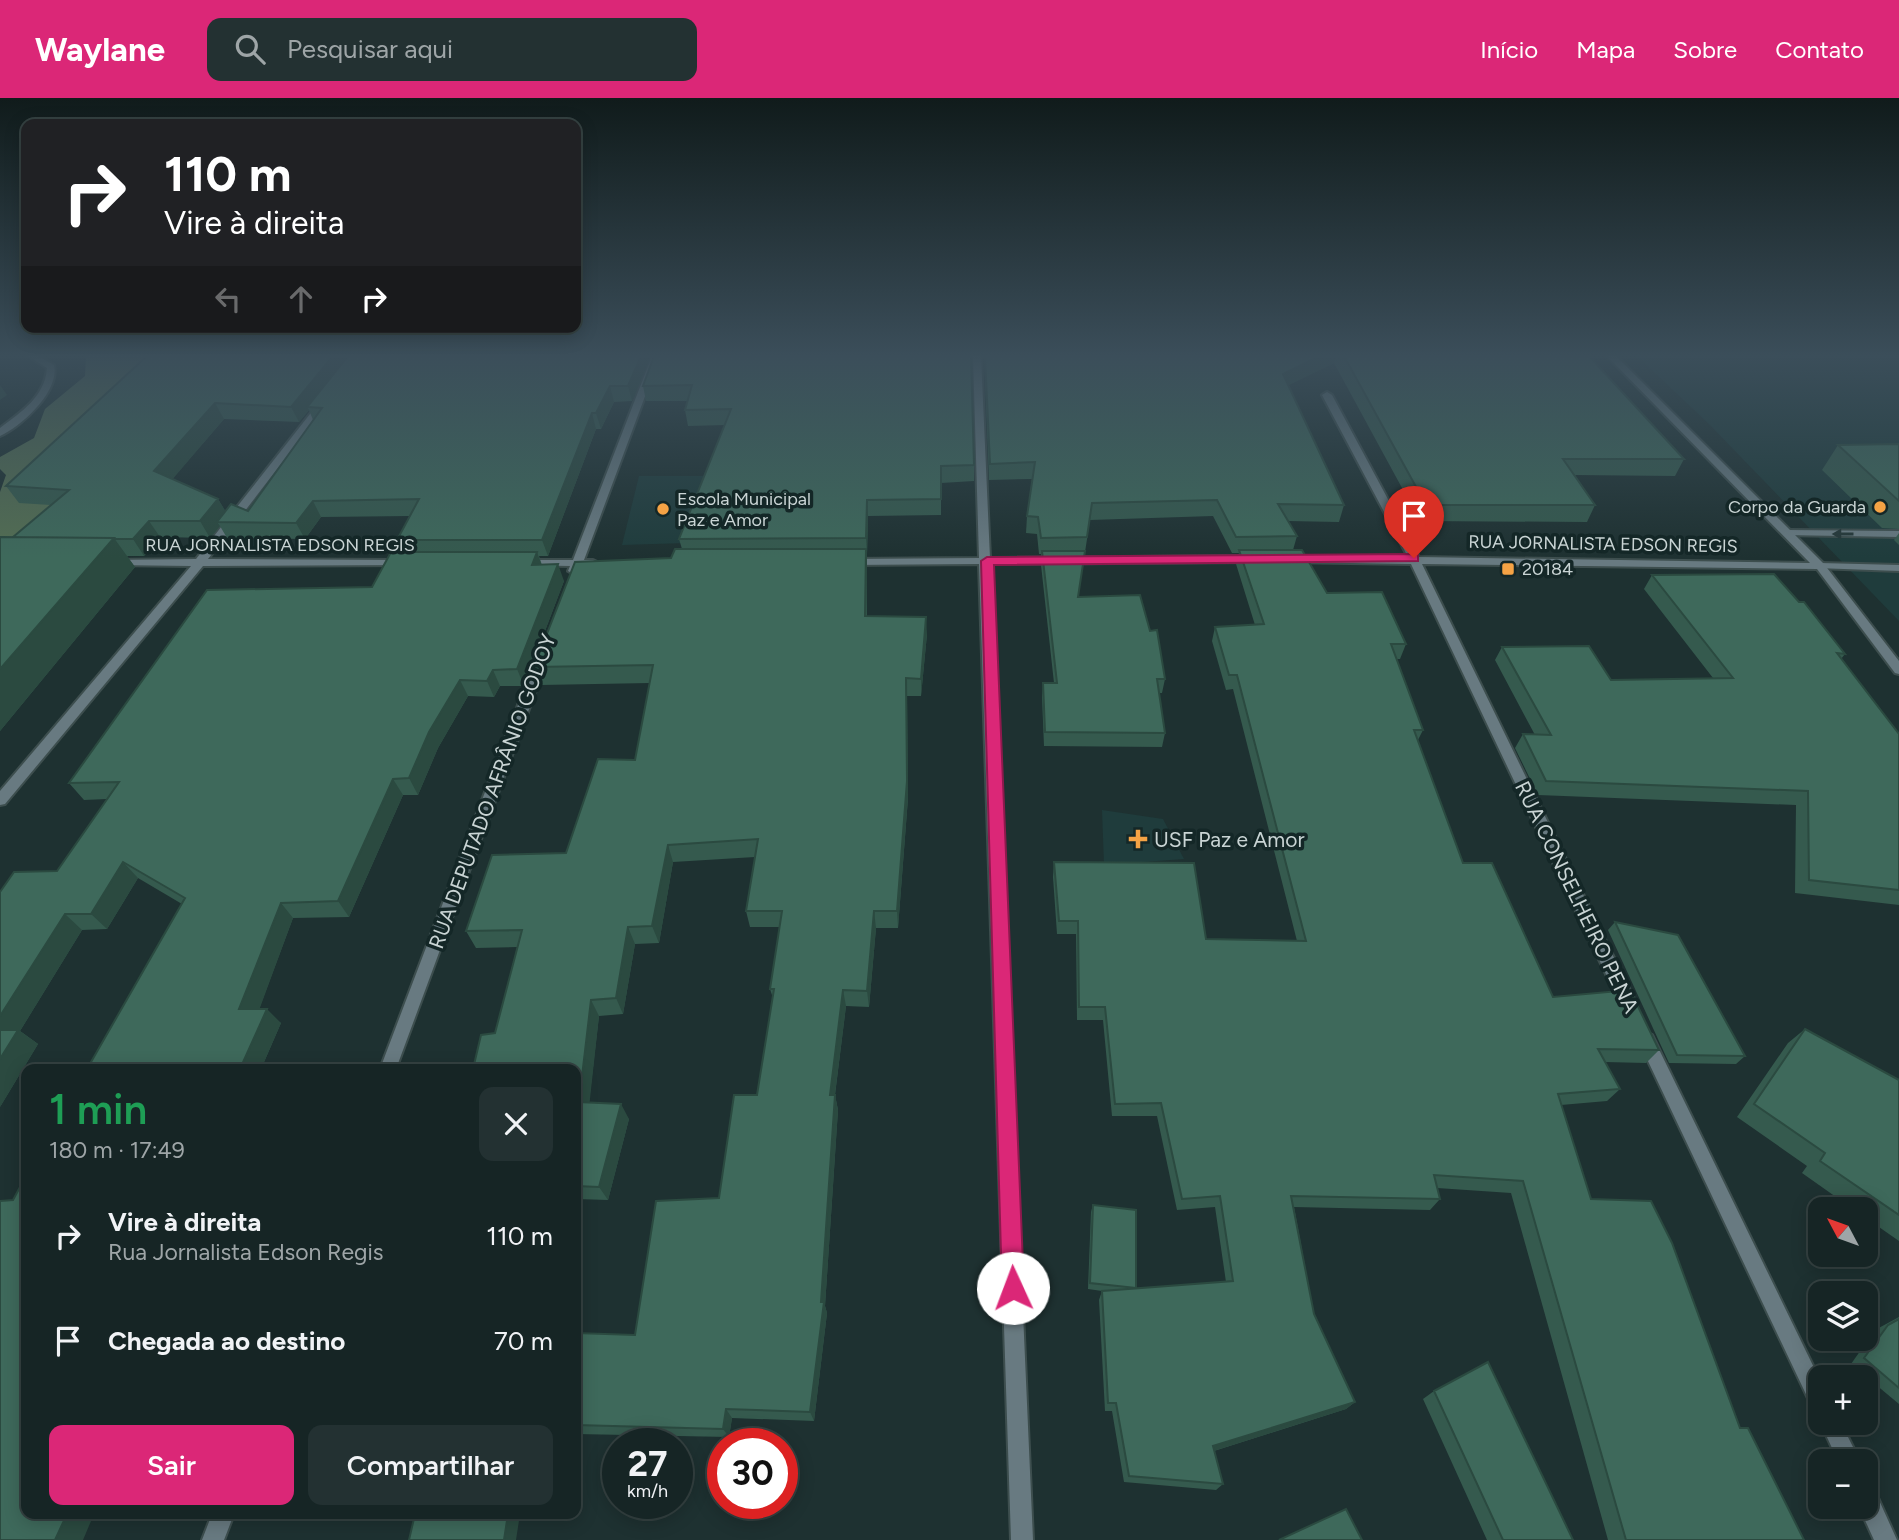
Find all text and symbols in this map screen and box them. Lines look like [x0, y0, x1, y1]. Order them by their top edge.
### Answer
search box [207, 18, 697, 81]
text: Waylane [35, 30, 165, 69]
icon: search [231, 30, 269, 68]
text: Pesquisar aqui [287, 33, 453, 65]
text: Início [1480, 35, 1538, 64]
text: Mapa [1576, 35, 1635, 64]
text: Sobre [1673, 35, 1737, 64]
text: Contato [1775, 35, 1864, 64]
text: 110 m [164, 144, 292, 203]
icon: right [49, 147, 140, 238]
text: Vire à direita [164, 204, 344, 242]
icon: left [209, 280, 247, 318]
icon: ahead [282, 280, 320, 318]
icon: right [355, 280, 393, 318]
pin [1384, 486, 1444, 558]
place label: Escola Municipal Paz e Amor [677, 488, 811, 531]
place label: Corpo da Guarda [1728, 496, 1866, 518]
icon: arrive [1395, 497, 1433, 535]
marker: Corpo da Guarda [1872, 499, 1888, 515]
marker: Escola Municipal Paz e Amor [655, 501, 671, 517]
one-way arrow [1832, 528, 1854, 540]
street label: RUA JORNALISTA EDSON REGIS [1468, 531, 1738, 557]
street label: RUA JORNALISTA EDSON REGIS [145, 534, 415, 556]
place label: 20184 [1522, 558, 1573, 580]
marker: 20184 [1500, 561, 1516, 577]
street label: RUA DEPUTADO AFRÂNIO GODOY [423, 630, 561, 952]
street label: RUA CONSELHEIRO PENA [1510, 777, 1644, 1017]
place label: USF Paz e Amor [1154, 827, 1305, 852]
marker: USF Paz e Amor [1128, 829, 1148, 849]
text: 1 min [49, 1084, 147, 1135]
button: close [479, 1087, 553, 1161]
text: 180 m · 17:49 [49, 1136, 185, 1164]
north arrow [1808, 1197, 1878, 1267]
map controls [1808, 1197, 1878, 1519]
text: Vire à direita [108, 1206, 261, 1238]
icon: right [49, 1217, 87, 1255]
text: 110 m [486, 1220, 553, 1252]
text: Rua Jornalista Edson Regis [108, 1238, 384, 1266]
position arrow [976, 1251, 1050, 1325]
button: layers [1808, 1281, 1878, 1351]
icon: arrive [49, 1322, 87, 1360]
text: Chegada ao destino [108, 1325, 345, 1357]
text: 70 m [494, 1325, 553, 1357]
button: + [1808, 1365, 1878, 1435]
button: Sair [49, 1425, 294, 1505]
button: Compartilhar [308, 1425, 553, 1505]
speed limit sign: 30 [707, 1428, 798, 1519]
text: 27 [628, 1443, 667, 1485]
button: − [1808, 1449, 1878, 1519]
text: km/h [627, 1480, 668, 1502]

